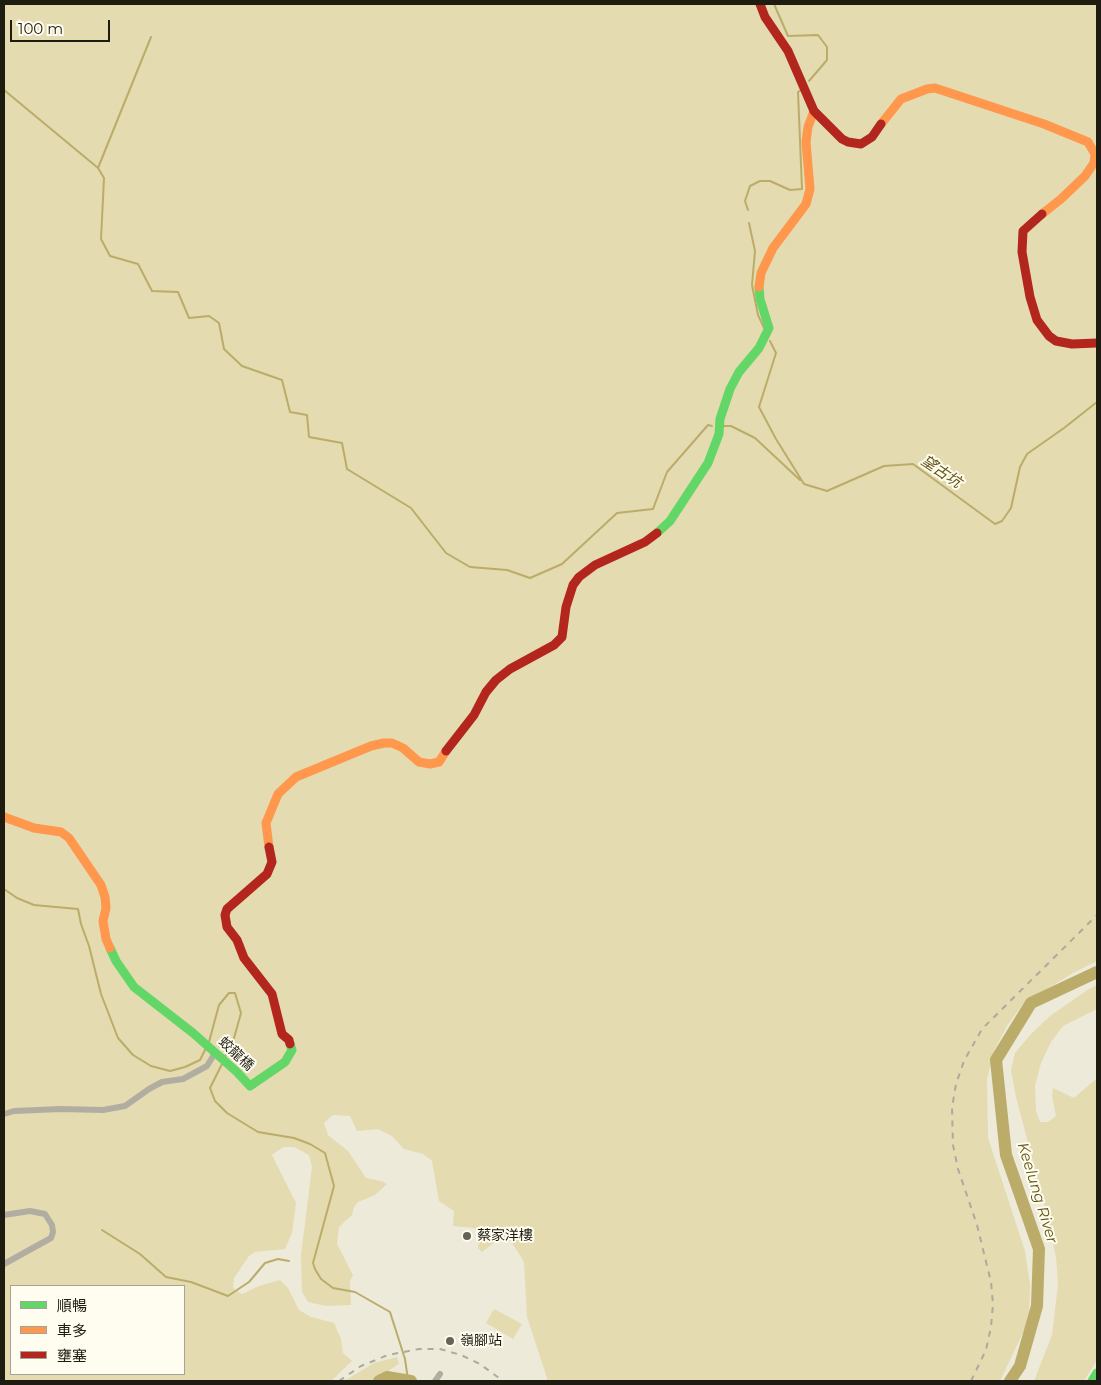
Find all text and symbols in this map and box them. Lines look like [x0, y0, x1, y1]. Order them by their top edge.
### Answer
scale bar [12, 10, 112, 42]
text: 100 m [18, 19, 63, 38]
water label: 望古坑 [917, 452, 965, 492]
street label: 蛟龍橋 [215, 1034, 257, 1074]
water label: Keelung River [1013, 1140, 1061, 1246]
place label: 蔡家洋樓 [477, 1228, 533, 1244]
marker: 蔡家洋樓 [461, 1230, 473, 1242]
legend [10, 1285, 185, 1375]
text: 順暢 [57, 1296, 87, 1315]
text: 車多 [57, 1321, 87, 1340]
place label: 嶺腳站 [460, 1333, 502, 1349]
marker: 嶺腳站 [444, 1335, 456, 1347]
text: 壅塞 [57, 1346, 87, 1365]

